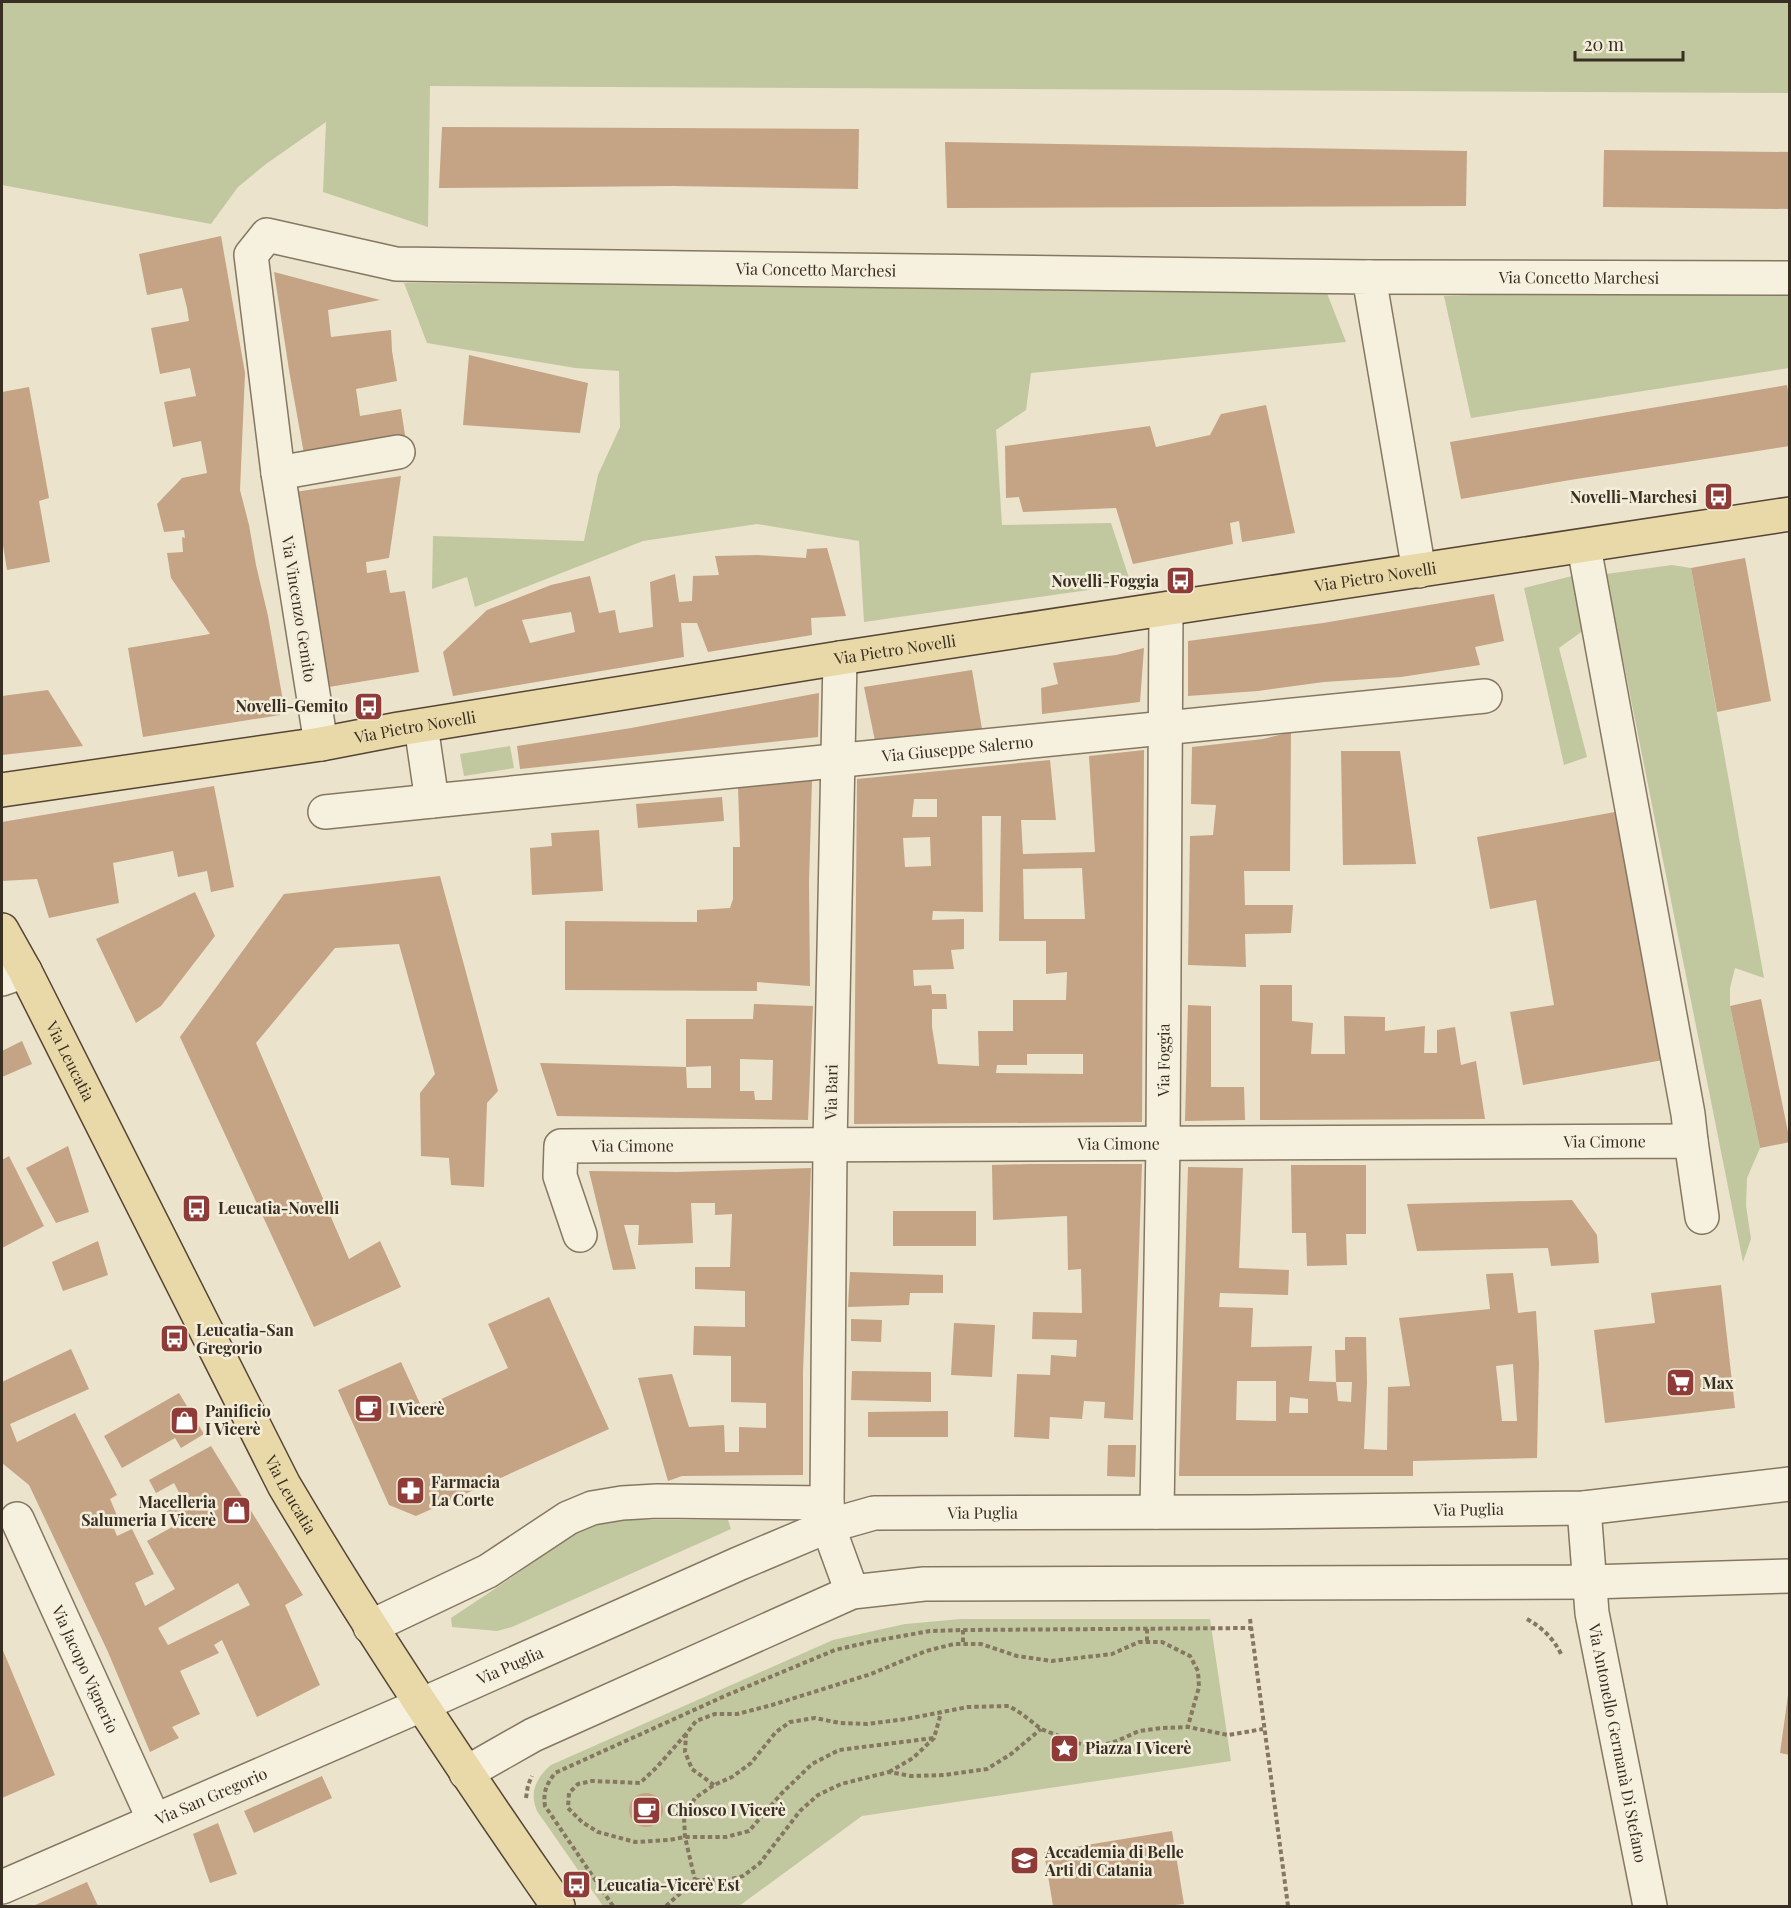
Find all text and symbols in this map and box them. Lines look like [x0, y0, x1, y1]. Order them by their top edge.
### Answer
scale bar [1575, 24, 1683, 62]
text: 20 m [1584, 32, 1624, 56]
street label: Via Concetto Marchesi [735, 258, 897, 281]
street label: Via Concetto Marchesi [1498, 266, 1660, 288]
bus stop icon: Novelli-Marchesi [1702, 481, 1734, 513]
place label: Novelli-Marchesi [1570, 486, 1697, 507]
street label: Via Vincenzo Gemito [277, 533, 321, 684]
street label: Via Pietro Novelli [1312, 557, 1438, 596]
bus stop icon: Novelli-Foggia [1164, 565, 1196, 597]
place label: Novelli-Foggia [1051, 570, 1160, 591]
street label: Via Pietro Novelli [831, 630, 958, 669]
bus stop icon: Novelli-Gemito [353, 690, 385, 722]
place label: Novelli-Gemito [235, 695, 348, 716]
street label: Via Pietro Novelli [352, 706, 478, 748]
street label: Via Giuseppe Salerno [880, 730, 1034, 766]
street label: Via Leucatia [41, 1016, 100, 1105]
street label: Via Foggia [1152, 1023, 1174, 1098]
street label: Via Bari [819, 1064, 841, 1121]
street label: Via Cimone [1562, 1130, 1646, 1152]
street label: Via Cimone [1076, 1132, 1160, 1154]
street label: Via Cimone [590, 1135, 674, 1156]
bus stop icon: Leucatia-Novelli [181, 1192, 213, 1224]
place label: Leucatia-Novelli [218, 1197, 339, 1218]
place label: Leucatia-San Gregorio [196, 1319, 294, 1358]
bus stop icon: Leucatia-San Gregorio [159, 1323, 191, 1355]
supermarket icon: Max [1665, 1367, 1697, 1399]
place label: Max [1702, 1372, 1734, 1393]
cafe icon: I Vicerè [352, 1393, 384, 1425]
place label: I Vicerè [389, 1398, 445, 1419]
place label: Panificio I Vicerè [205, 1400, 271, 1439]
shop icon: Panificio I Vicerè [168, 1404, 200, 1436]
street label: Via Leucatia [260, 1450, 322, 1537]
place label: Farmacia La Corte [431, 1471, 501, 1510]
pharmacy icon: Farmacia La Corte [394, 1475, 426, 1507]
place label: Macelleria Salumeria I Vicerè [81, 1491, 217, 1530]
shop icon: Macelleria Salumeria I Vicerè [221, 1495, 253, 1527]
street label: Via Puglia [1432, 1498, 1504, 1520]
street label: Via Puglia [946, 1502, 1018, 1523]
street label: Via Jacopo Vignerio [47, 1601, 124, 1736]
street label: Via Antonello Germanà Di Stefano [1584, 1621, 1652, 1865]
street label: Via Puglia [472, 1641, 546, 1689]
place icon: Piazza I Vicerè [1048, 1732, 1080, 1764]
place label: Piazza I Vicerè [1085, 1737, 1191, 1758]
street label: Via San Gregorio [151, 1762, 270, 1830]
cafe icon: Chiosco I Vicerè [630, 1794, 662, 1826]
place label: Chiosco I Vicerè [667, 1799, 786, 1820]
place label: Accademia di Belle Arti di Catania [1044, 1841, 1184, 1880]
school or university icon: Accademia di Belle Arti di Catania [1008, 1845, 1040, 1877]
bus stop icon: Leucatia-Vicerè Est [560, 1869, 592, 1901]
place label: Leucatia-Vicerè Est [597, 1874, 741, 1895]

